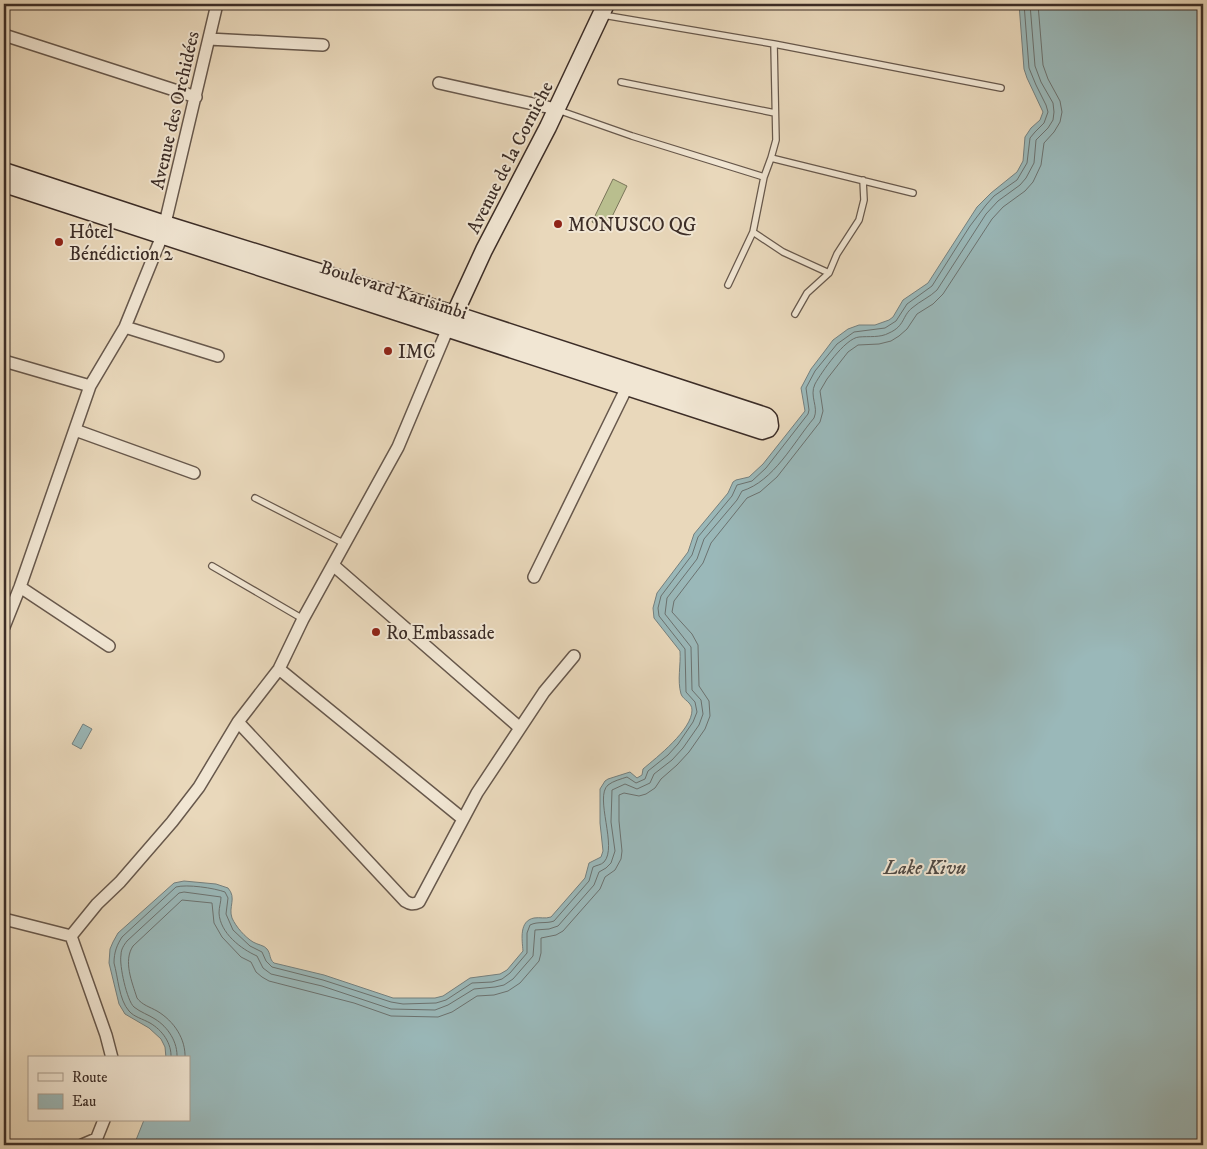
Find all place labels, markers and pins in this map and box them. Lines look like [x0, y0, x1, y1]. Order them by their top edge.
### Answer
place label: MONUSCO QG [568, 214, 696, 237]
marker: MONUSCO QG [552, 218, 564, 230]
place label: Hôtel Bénédiction 2 [69, 221, 173, 266]
marker: Hôtel Bénédiction 2 [53, 236, 65, 248]
place label: IMC [398, 341, 436, 364]
marker: IMC [382, 345, 394, 357]
place label: Ro Embassade [386, 622, 495, 645]
marker: Ro Embassade [370, 626, 382, 638]

